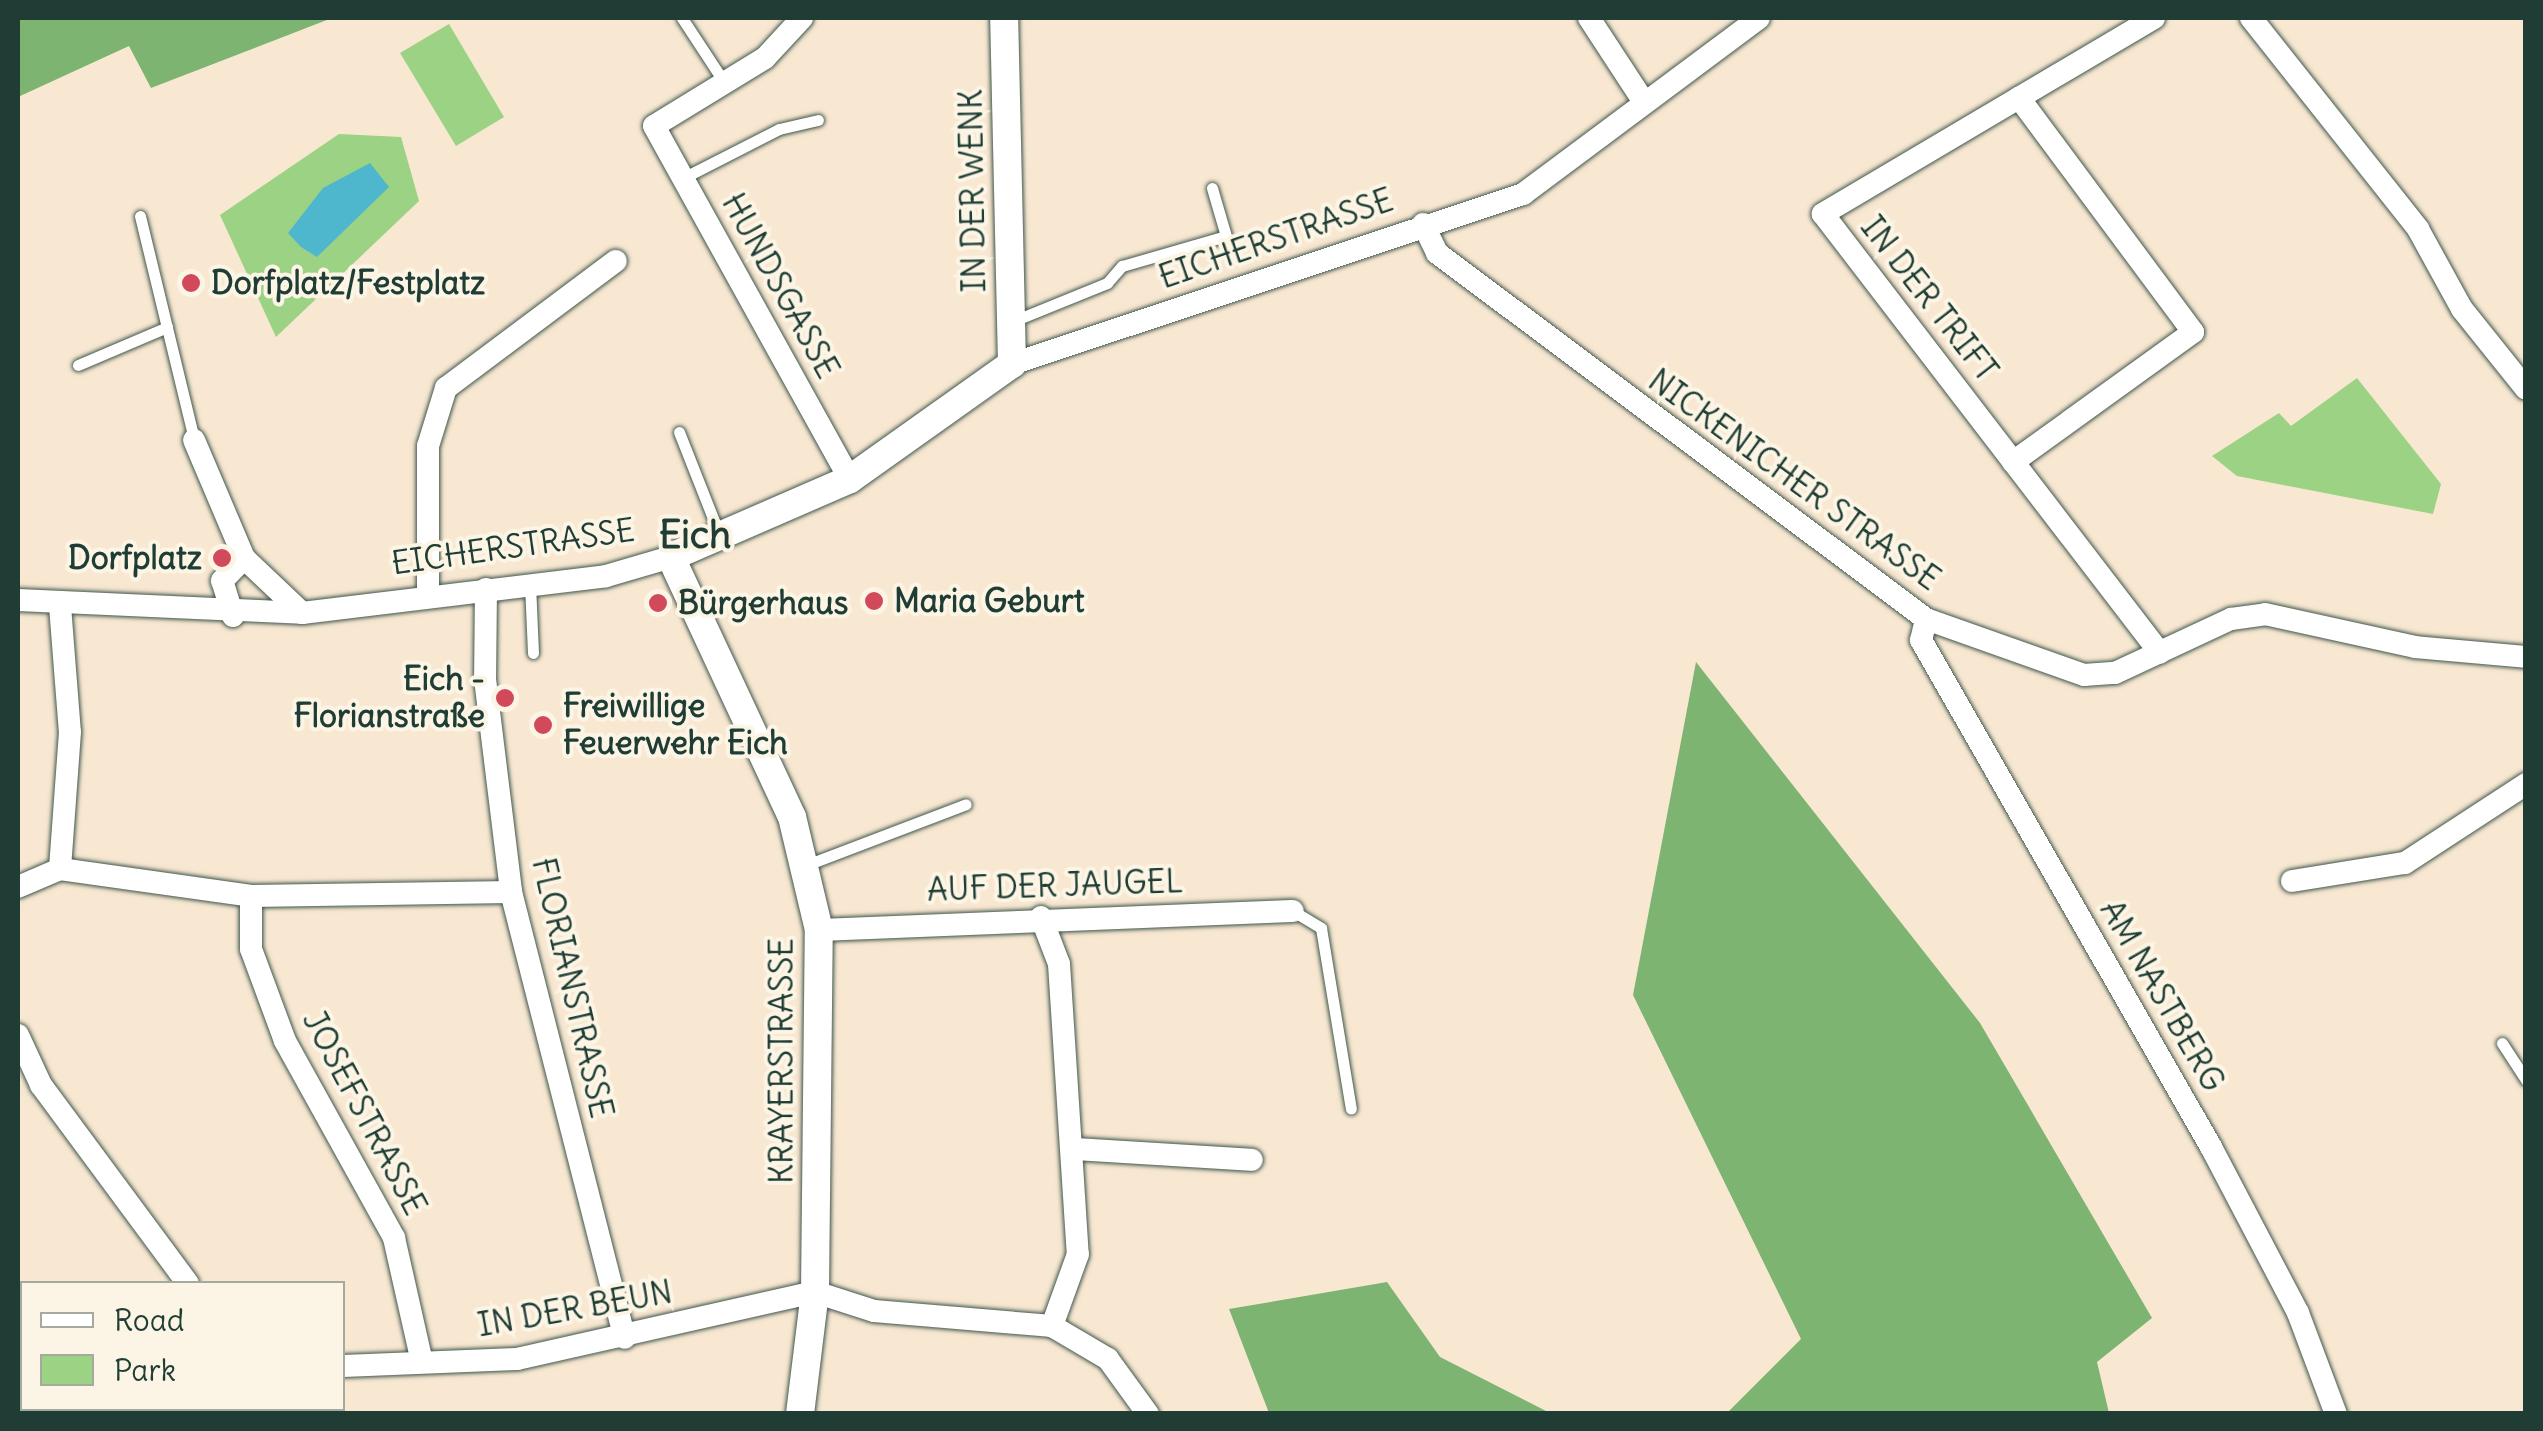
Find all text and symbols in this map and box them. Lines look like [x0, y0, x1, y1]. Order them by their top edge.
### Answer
street label: IN DER WENK [952, 89, 994, 293]
street label: EICHERSTRASSE [1154, 181, 1398, 297]
street label: HUNDSGASSE [713, 187, 847, 385]
street label: IN DER TRIFT [1853, 209, 2005, 389]
place label: Dorfplatz/Festplatz [211, 264, 485, 302]
marker: Dorfplatz/Festplatz [180, 272, 202, 294]
street label: NICKENICHER STRASSE [1641, 361, 1947, 599]
street label: EICHERSTRASSE [389, 511, 637, 583]
district label: Eich [659, 512, 731, 558]
place label: Dorfplatz [68, 539, 202, 577]
marker: Dorfplatz [211, 547, 233, 569]
place label: Maria Geburt [894, 582, 1085, 620]
place label: Bürgerhaus [678, 584, 848, 622]
marker: Maria Geburt [863, 590, 885, 612]
marker: Bürgerhaus [647, 592, 669, 614]
place label: Eich - Florianstraße [294, 661, 485, 736]
marker: Eich - Florianstraße [494, 687, 516, 709]
place label: Freiwillige Feuerwehr Eich [563, 688, 788, 763]
marker: Freiwillige Feuerwehr Eich [532, 714, 554, 736]
street label: FLORIANSTRASSE [523, 854, 621, 1122]
street label: AUF DER JAUGEL [926, 862, 1184, 910]
street label: AM NASTBERG [2092, 894, 2232, 1098]
street label: KRAYERSTRASSE [763, 938, 801, 1184]
street label: JOSEFSTRASSE [294, 1004, 434, 1222]
street label: IN DER BEUN [475, 1273, 675, 1345]
legend [20, 1281, 345, 1411]
text: Road [114, 1301, 184, 1339]
text: Park [114, 1351, 176, 1389]

